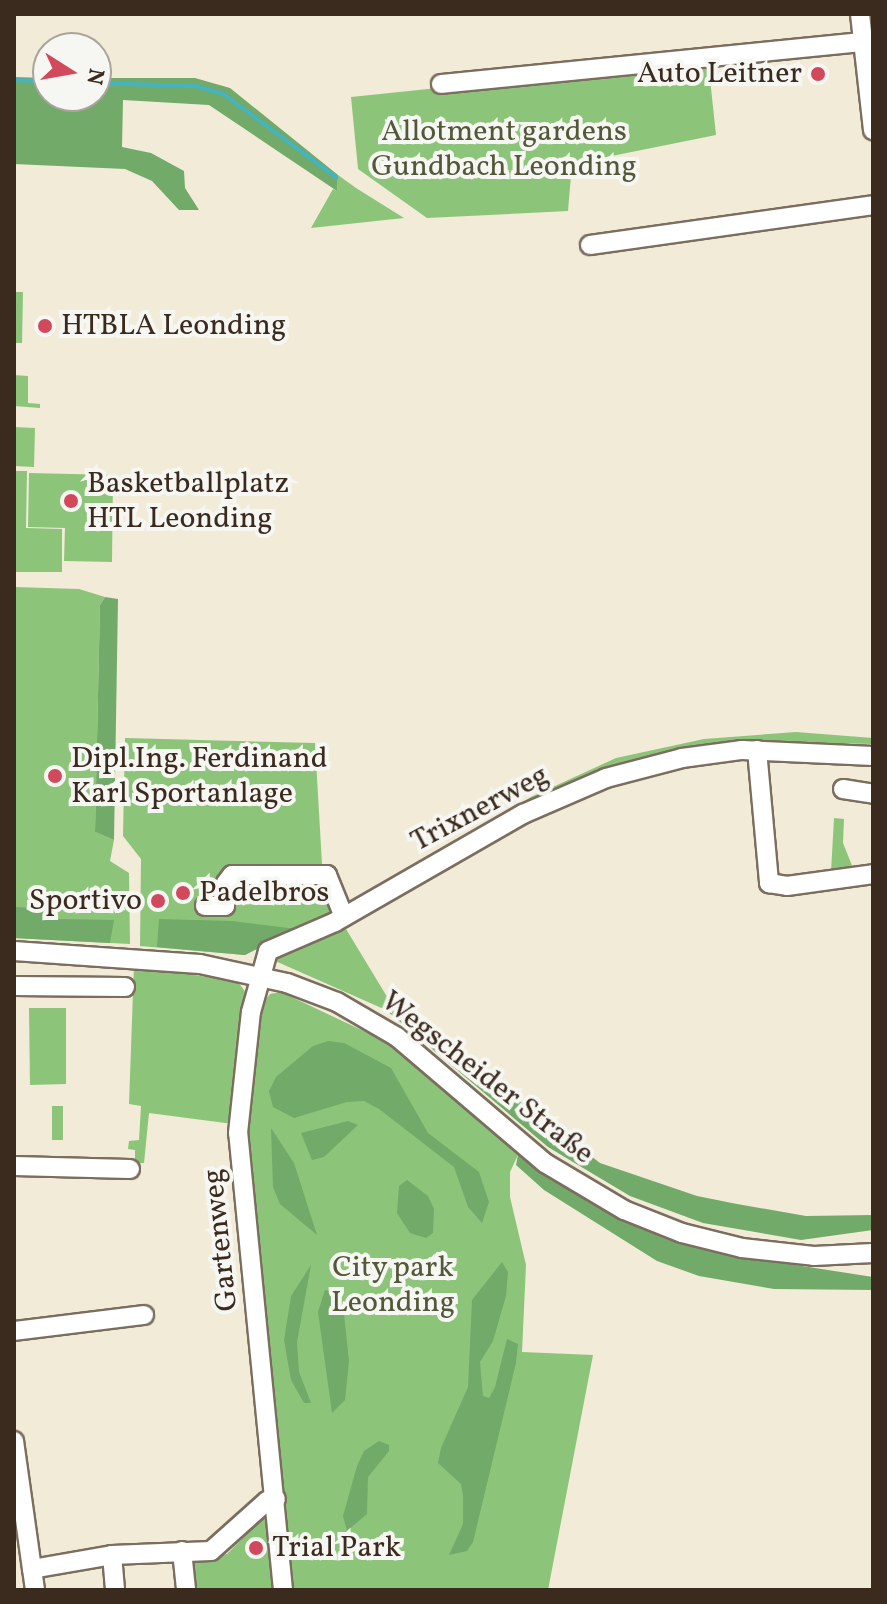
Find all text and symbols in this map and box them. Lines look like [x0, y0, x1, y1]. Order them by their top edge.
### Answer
north arrow [32, 32, 112, 112]
place label: Auto Leitner [637, 56, 802, 92]
text: N [77, 65, 111, 87]
marker: Auto Leitner [809, 65, 827, 83]
park label: Allotment gardens Gundbach Leonding [371, 114, 637, 184]
place label: HTBLA Leonding [61, 308, 286, 344]
marker: HTBLA Leonding [36, 317, 54, 335]
place label: Basketballplatz HTL Leonding [87, 466, 289, 536]
marker: Basketballplatz HTL Leonding [62, 492, 80, 510]
place label: Dipl.Ing. Ferdinand Karl Sportanlage [71, 741, 328, 812]
street label: Trixnerweg [405, 758, 555, 860]
marker: Dipl.Ing. Ferdinand Karl Sportanlage [46, 767, 64, 785]
place label: Padelbros [199, 875, 329, 911]
place label: Sportivo [29, 883, 142, 919]
marker: Padelbros [174, 884, 192, 902]
marker: Sportivo [149, 892, 167, 910]
street label: Wegscheider Straße [373, 984, 601, 1172]
street label: Gartenweg [196, 1167, 246, 1313]
park label: City park Leonding [331, 1250, 455, 1320]
place label: Trial Park [272, 1530, 401, 1566]
marker: Trial Park [247, 1539, 265, 1557]

